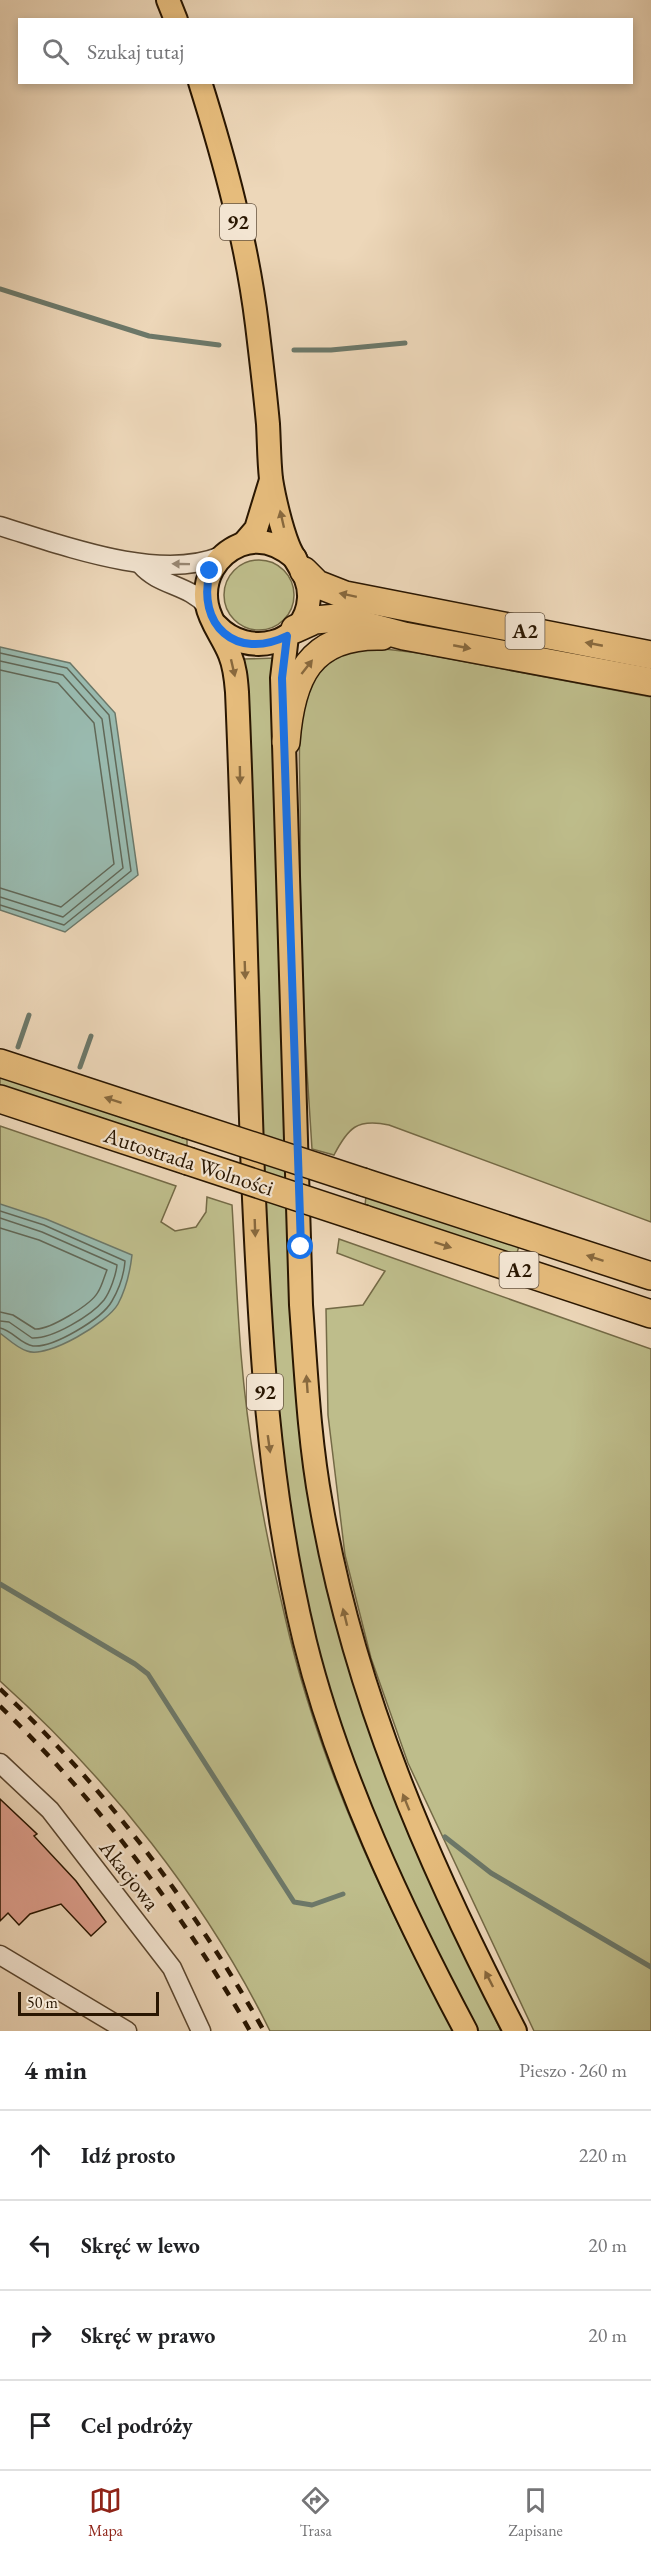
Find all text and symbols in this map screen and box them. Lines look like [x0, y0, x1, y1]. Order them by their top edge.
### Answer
search box [18, 18, 633, 84]
icon: search [39, 35, 72, 68]
text: Szukaj tutaj [87, 37, 184, 66]
road number: 92 [220, 204, 256, 240]
one-way arrow [276, 510, 286, 528]
route end [196, 557, 222, 583]
one-way arrow [172, 559, 191, 569]
one-way arrow [339, 590, 357, 600]
road number: A2 [506, 613, 544, 649]
one-way arrow [584, 639, 603, 648]
one-way arrow [452, 643, 471, 652]
one-way arrow [229, 659, 239, 677]
one-way arrow [301, 659, 314, 675]
one-way arrow [235, 766, 245, 785]
one-way arrow [241, 961, 250, 980]
one-way arrow [104, 1095, 122, 1104]
street label: Autostrada Wolności [99, 1120, 277, 1203]
one-way arrow [251, 1219, 260, 1238]
route start [287, 1233, 313, 1259]
one-way arrow [434, 1241, 452, 1250]
road number: A2 [500, 1252, 538, 1288]
one-way arrow [586, 1253, 604, 1262]
road number: 92 [247, 1374, 283, 1410]
one-way arrow [302, 1374, 312, 1393]
one-way arrow [265, 1434, 274, 1453]
one-way arrow [340, 1608, 350, 1626]
one-way arrow [401, 1793, 410, 1811]
street label: Akacjowa [92, 1833, 166, 1917]
one-way arrow [484, 1970, 493, 1987]
scale bar [18, 1989, 159, 2016]
text: 50 m [27, 1992, 58, 2013]
text: 4 min [24, 2053, 87, 2087]
text: Pieszo · 260 m [519, 2057, 627, 2083]
icon: ahead [24, 2139, 57, 2172]
text: Idź prosto [81, 2141, 175, 2170]
text: 220 m [579, 2142, 627, 2168]
icon: left [24, 2229, 57, 2262]
text: Skręć w lewo [81, 2231, 200, 2260]
text: 20 m [588, 2232, 627, 2258]
icon: right [24, 2319, 57, 2352]
text: Skręć w prawo [81, 2321, 215, 2350]
text: 20 m [588, 2322, 627, 2348]
icon: arrive [24, 2409, 57, 2442]
text: Cel podróży [81, 2411, 193, 2440]
tab: Mapa [88, 2484, 123, 2541]
tab: Trasa [299, 2484, 332, 2541]
tab: Zapisane [508, 2484, 563, 2541]

